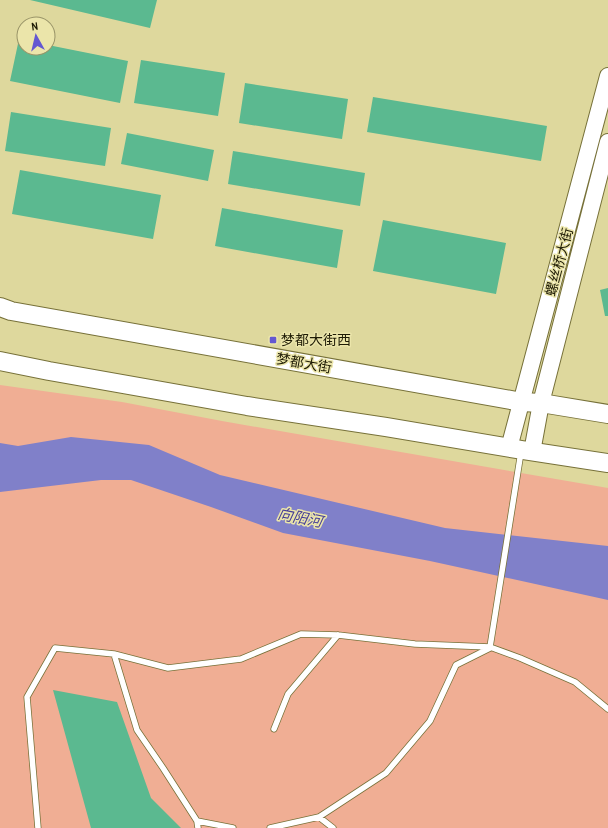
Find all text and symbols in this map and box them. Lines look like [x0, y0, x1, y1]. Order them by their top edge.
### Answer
north arrow [16, 16, 56, 56]
text: N [30, 19, 39, 33]
street label: 螺丝桥大街 [541, 226, 577, 298]
place label: 梦都大街西 [281, 331, 351, 349]
marker: 梦都大街西 [268, 335, 278, 345]
street label: 梦都大街 [275, 349, 333, 377]
water label: 向阳河 [276, 503, 327, 533]

